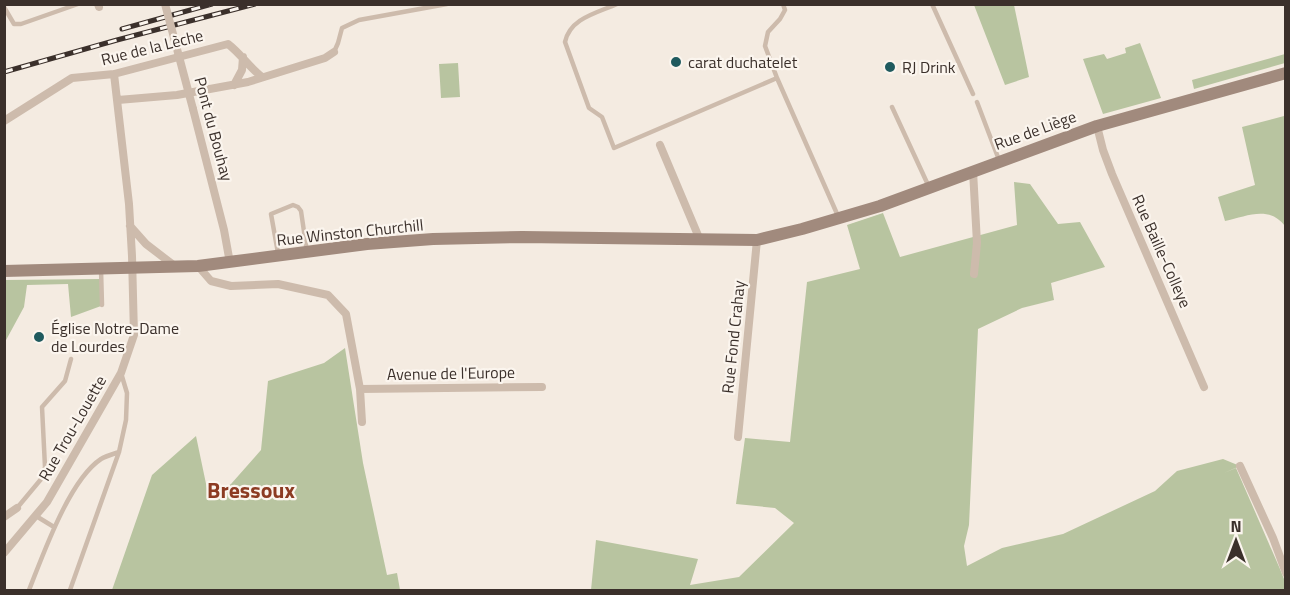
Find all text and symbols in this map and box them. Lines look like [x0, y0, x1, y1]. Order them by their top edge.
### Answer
street label: Rue de la Lèche [98, 23, 206, 71]
place label: carat duchatelet [688, 50, 798, 74]
marker: carat duchatelet [669, 55, 683, 69]
place label: RJ Drink [902, 55, 956, 79]
marker: RJ Drink [883, 60, 897, 74]
street label: Pont du Bouhay [189, 74, 240, 184]
street label: Rue de Liège [991, 104, 1079, 156]
street label: Rue Baille-Colleye [1126, 191, 1198, 311]
street label: Rue Winston Churchill [275, 212, 425, 252]
street label: Rue Fond Crahay [715, 279, 751, 395]
place label: Église Notre-Dame de Lourdes [51, 316, 179, 358]
marker: Église Notre-Dame de Lourdes [32, 330, 46, 344]
street label: Avenue de l'Europe [387, 360, 515, 386]
street label: Rue Trou-Louette [32, 371, 112, 485]
district label: Bressoux [207, 473, 296, 507]
north arrow [1206, 511, 1266, 571]
text: N [1230, 514, 1242, 538]

